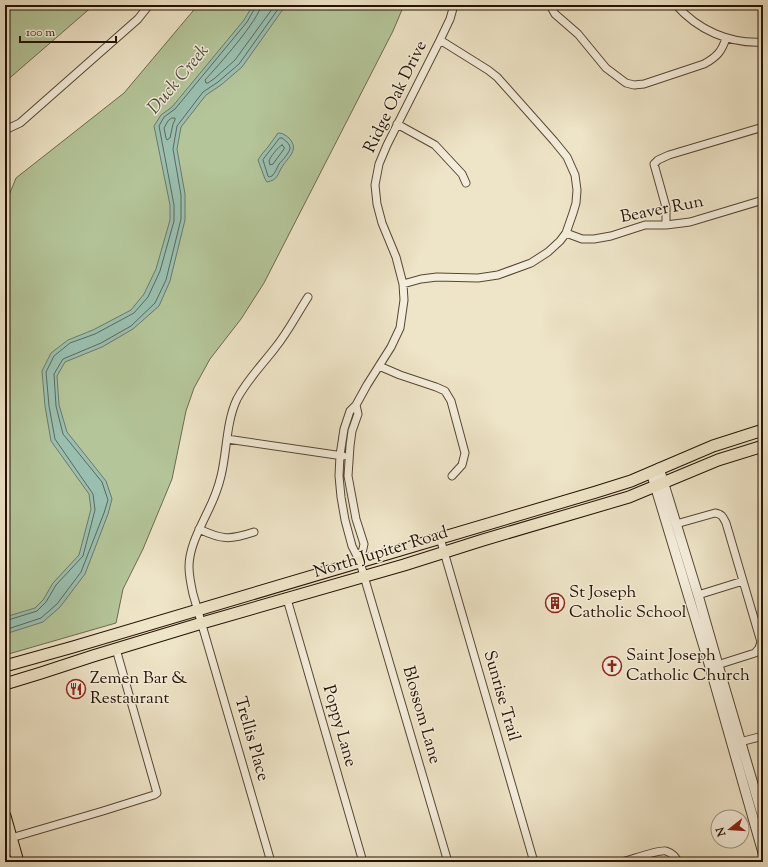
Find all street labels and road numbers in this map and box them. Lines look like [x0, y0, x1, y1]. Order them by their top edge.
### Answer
street label: Ridge Oak Drive [358, 37, 434, 157]
street label: Beaver Run [618, 190, 706, 230]
street label: North Jupiter Road [311, 521, 451, 585]
street label: Sunrise Trail [477, 648, 525, 744]
street label: Blossom Lane [396, 663, 446, 767]
street label: Poppy Lane [316, 682, 362, 770]
street label: Trellis Place [227, 694, 275, 784]

